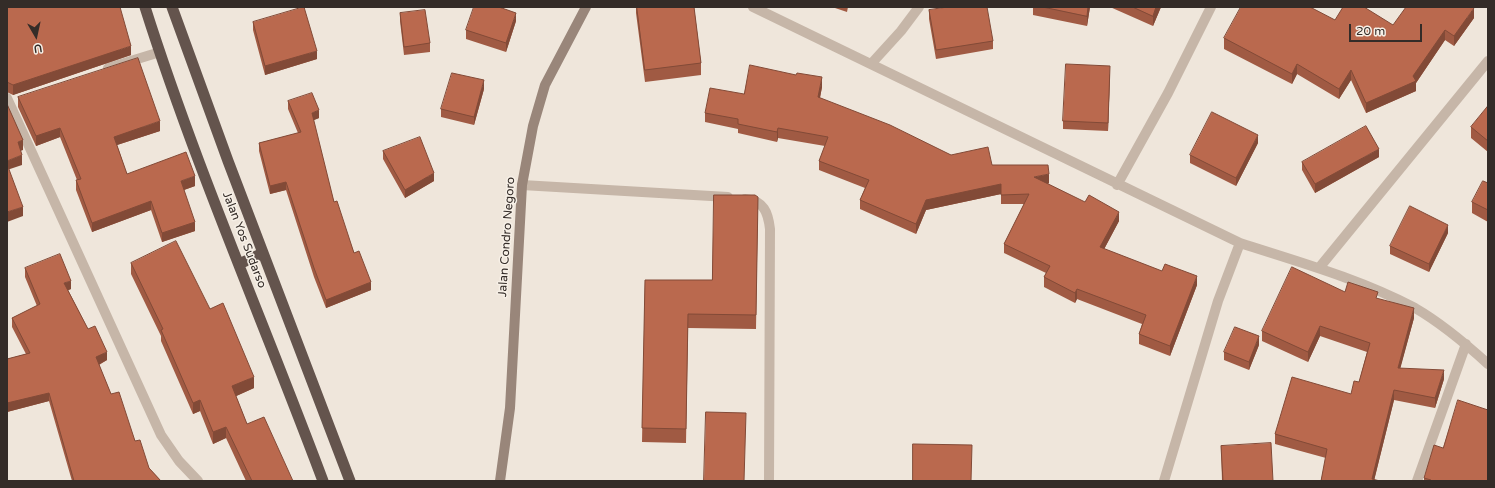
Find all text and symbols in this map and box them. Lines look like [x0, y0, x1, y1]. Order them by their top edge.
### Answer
north arrow [16, 16, 56, 56]
scale bar [1351, 16, 1424, 42]
text: 20 m [1356, 24, 1385, 38]
text: U [33, 41, 43, 55]
street label: Jalan Condro Negoro [496, 176, 518, 298]
street label: Jalan Yos Sudarso [219, 190, 269, 290]

